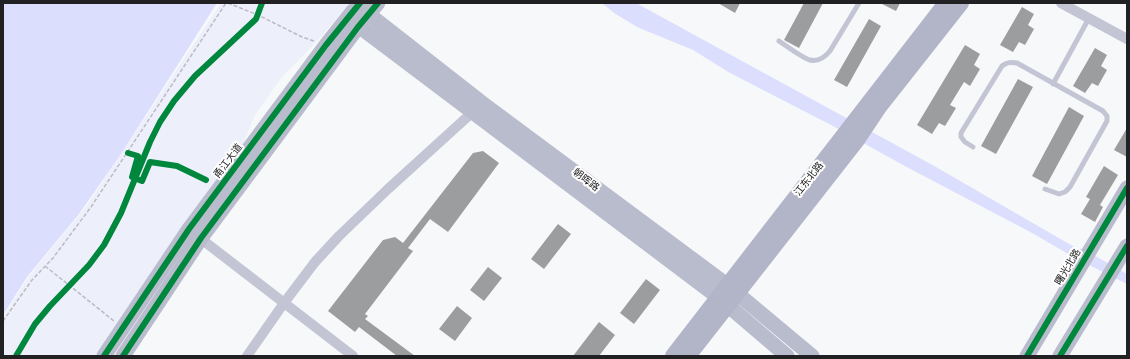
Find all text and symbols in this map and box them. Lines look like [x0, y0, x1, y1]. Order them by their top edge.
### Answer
street label: 甬江大道 [211, 141, 245, 181]
street label: 江东北路 [792, 160, 826, 198]
street label: 朝晖路 [570, 166, 602, 194]
street label: 曙光北路 [1053, 247, 1083, 287]

